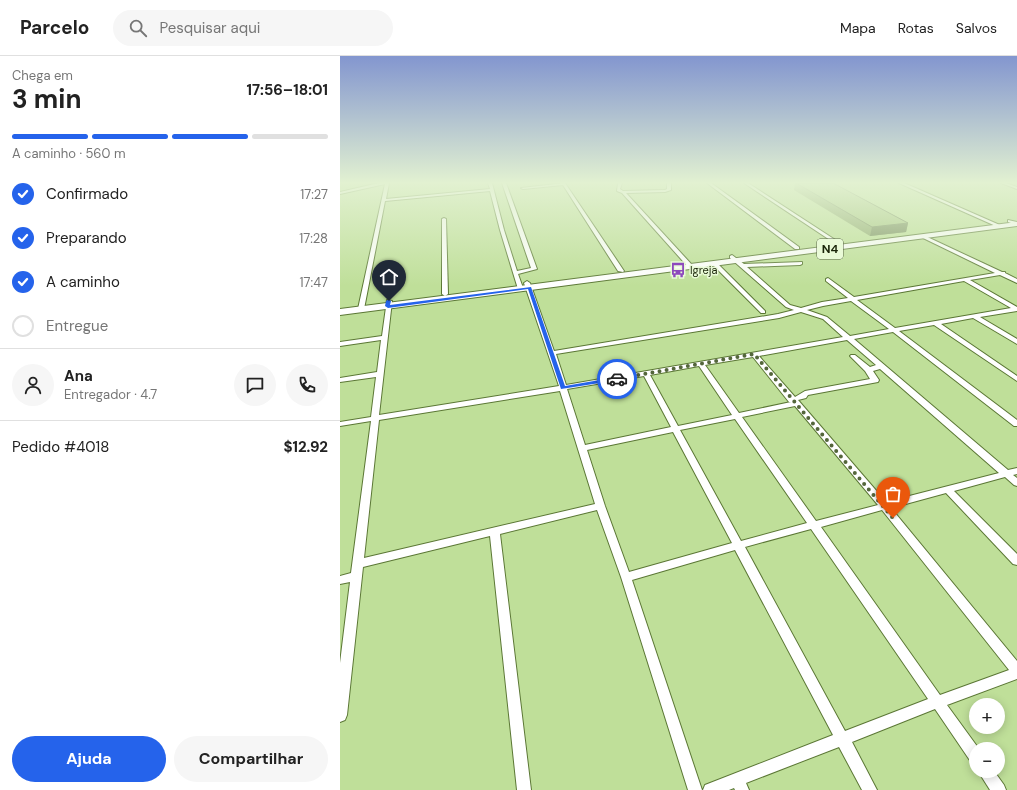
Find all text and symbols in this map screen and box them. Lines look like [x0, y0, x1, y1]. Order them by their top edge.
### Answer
search box [113, 10, 393, 46]
text: Parcelo [20, 15, 89, 40]
icon: search [127, 17, 149, 39]
text: Pesquisar aqui [159, 18, 260, 38]
text: Mapa [840, 19, 876, 37]
text: Rotas [898, 19, 934, 37]
text: Salvos [956, 19, 997, 37]
text: Chega em [12, 67, 73, 84]
text: 17:56–18:01 [247, 80, 328, 100]
text: 3 min [12, 82, 81, 116]
text: A caminho · 560 m [12, 145, 125, 162]
icon: check [12, 183, 34, 205]
text: Confirmado [46, 184, 128, 204]
text: 17:27 [300, 186, 328, 203]
icon: check [12, 227, 34, 249]
text: Preparando [46, 228, 127, 248]
text: 17:28 [299, 230, 328, 247]
road number: N4 [817, 239, 843, 259]
pin [372, 260, 406, 301]
bus stop icon: Igreja [669, 261, 687, 279]
place label: Igreja [690, 263, 717, 277]
icon: home [378, 266, 400, 288]
icon: check [12, 271, 34, 293]
text: A caminho [46, 272, 120, 292]
text: 17:47 [300, 274, 328, 291]
text: Entregue [46, 316, 108, 336]
courier [597, 359, 637, 399]
button: person [12, 364, 54, 406]
button: chat [234, 364, 276, 406]
button: phone [286, 364, 328, 406]
text: Ana [64, 366, 93, 386]
icon: car [606, 368, 628, 390]
text: Entregador · 4.7 [64, 386, 157, 403]
text: Pedido #4018 [12, 437, 109, 457]
text: $12.92 [283, 437, 328, 457]
pin [876, 477, 910, 518]
icon: bag [882, 483, 904, 505]
map controls [969, 698, 1005, 778]
button: + [969, 698, 1005, 734]
button: Ajuda [12, 736, 166, 782]
button: Compartilhar [174, 736, 328, 782]
button: − [969, 742, 1005, 778]

